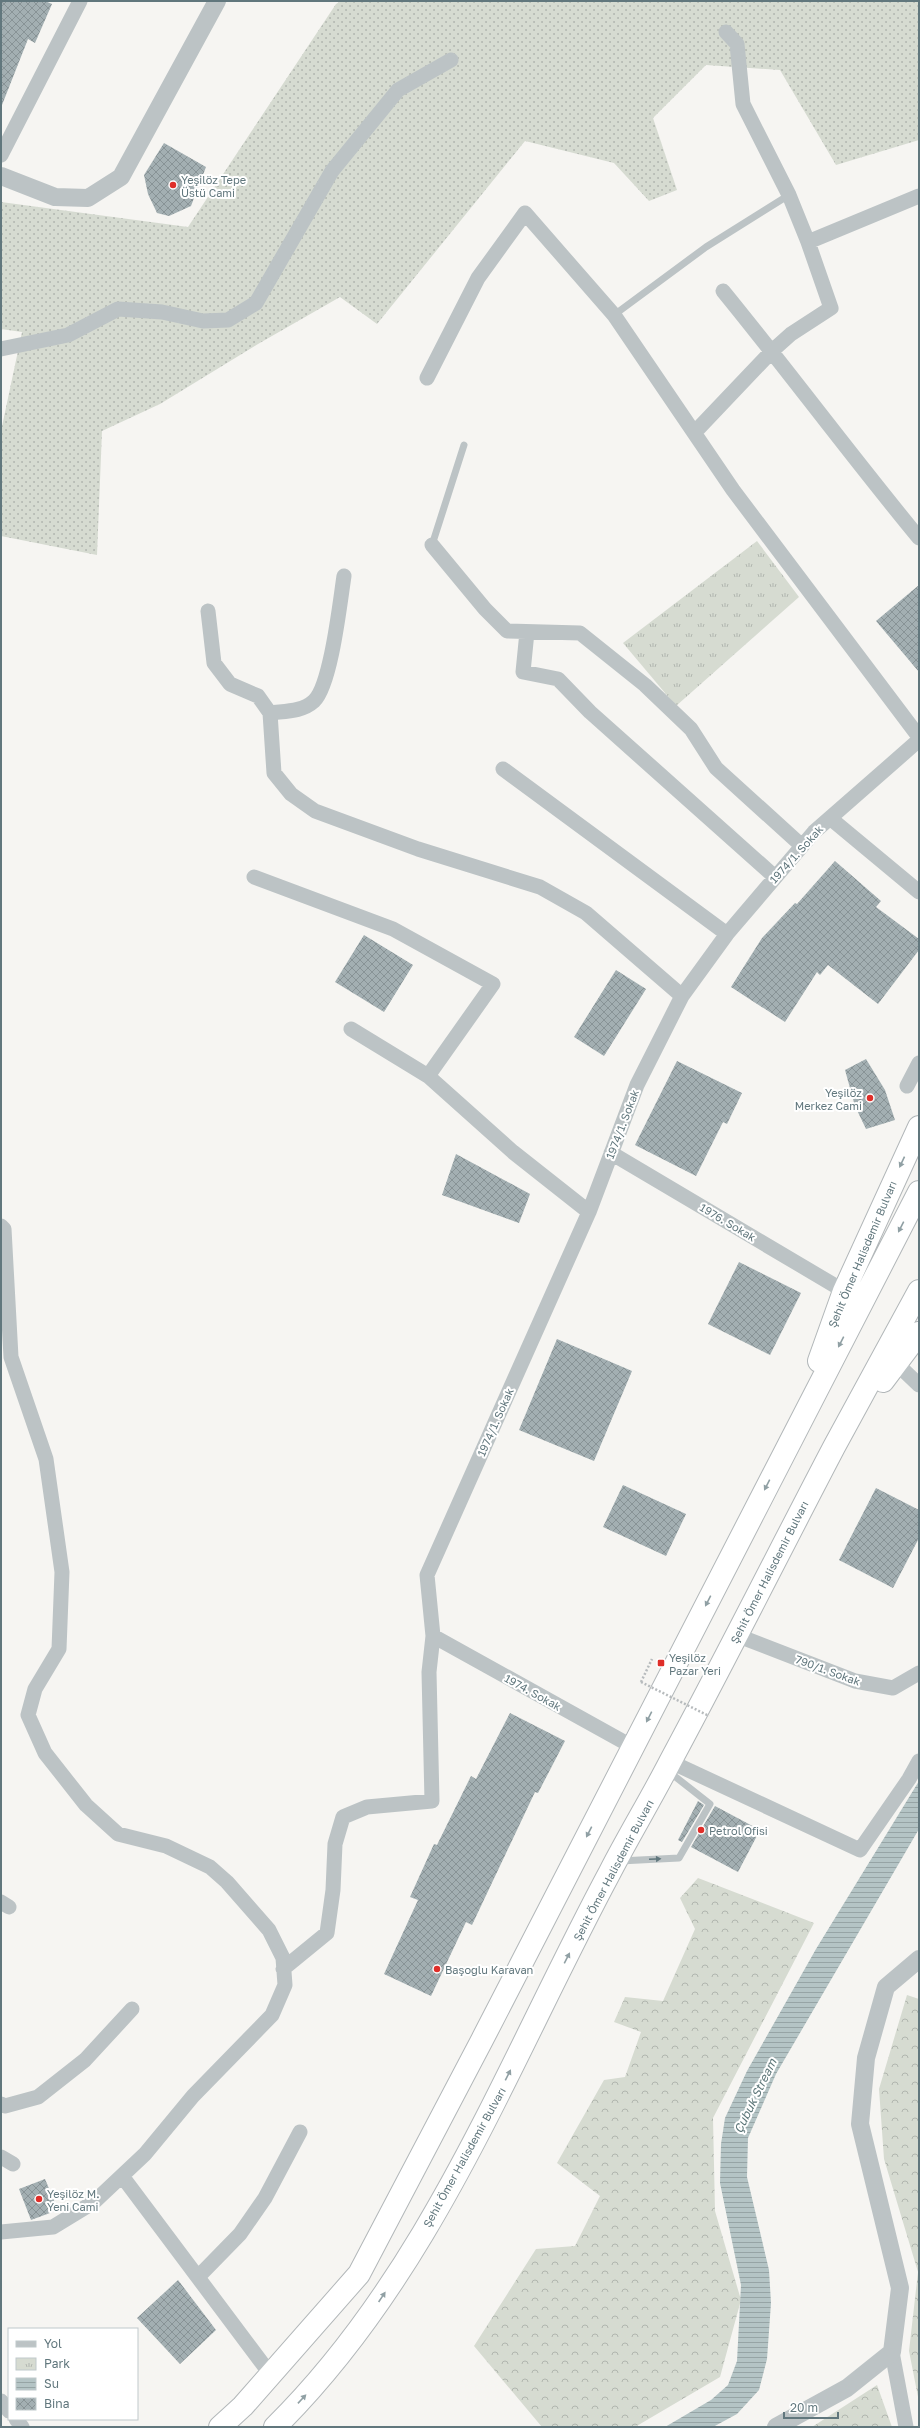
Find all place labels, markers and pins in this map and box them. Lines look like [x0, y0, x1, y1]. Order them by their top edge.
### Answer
place label: Yeşilöz Tepe Üstü Cami [181, 173, 246, 199]
marker: Yeşilöz Tepe Üstü Cami [168, 180, 178, 190]
place label: Yeşilöz Merkez Cami [795, 1086, 862, 1112]
marker: Yeşilöz Merkez Cami [865, 1093, 875, 1103]
place label: Yeşilöz Pazar Yeri [669, 1651, 721, 1677]
marker: Yeşilöz Pazar Yeri [656, 1658, 666, 1668]
place label: Petrol Ofisi [709, 1824, 768, 1837]
marker: Petrol Ofisi [696, 1825, 706, 1835]
place label: Başoğlu Karavan [445, 1963, 533, 1976]
marker: Başoğlu Karavan [432, 1964, 442, 1974]
place label: Yeşilöz M. Yeni Cami [47, 2187, 99, 2213]
marker: Yeşilöz M. Yeni Cami [34, 2194, 44, 2204]

